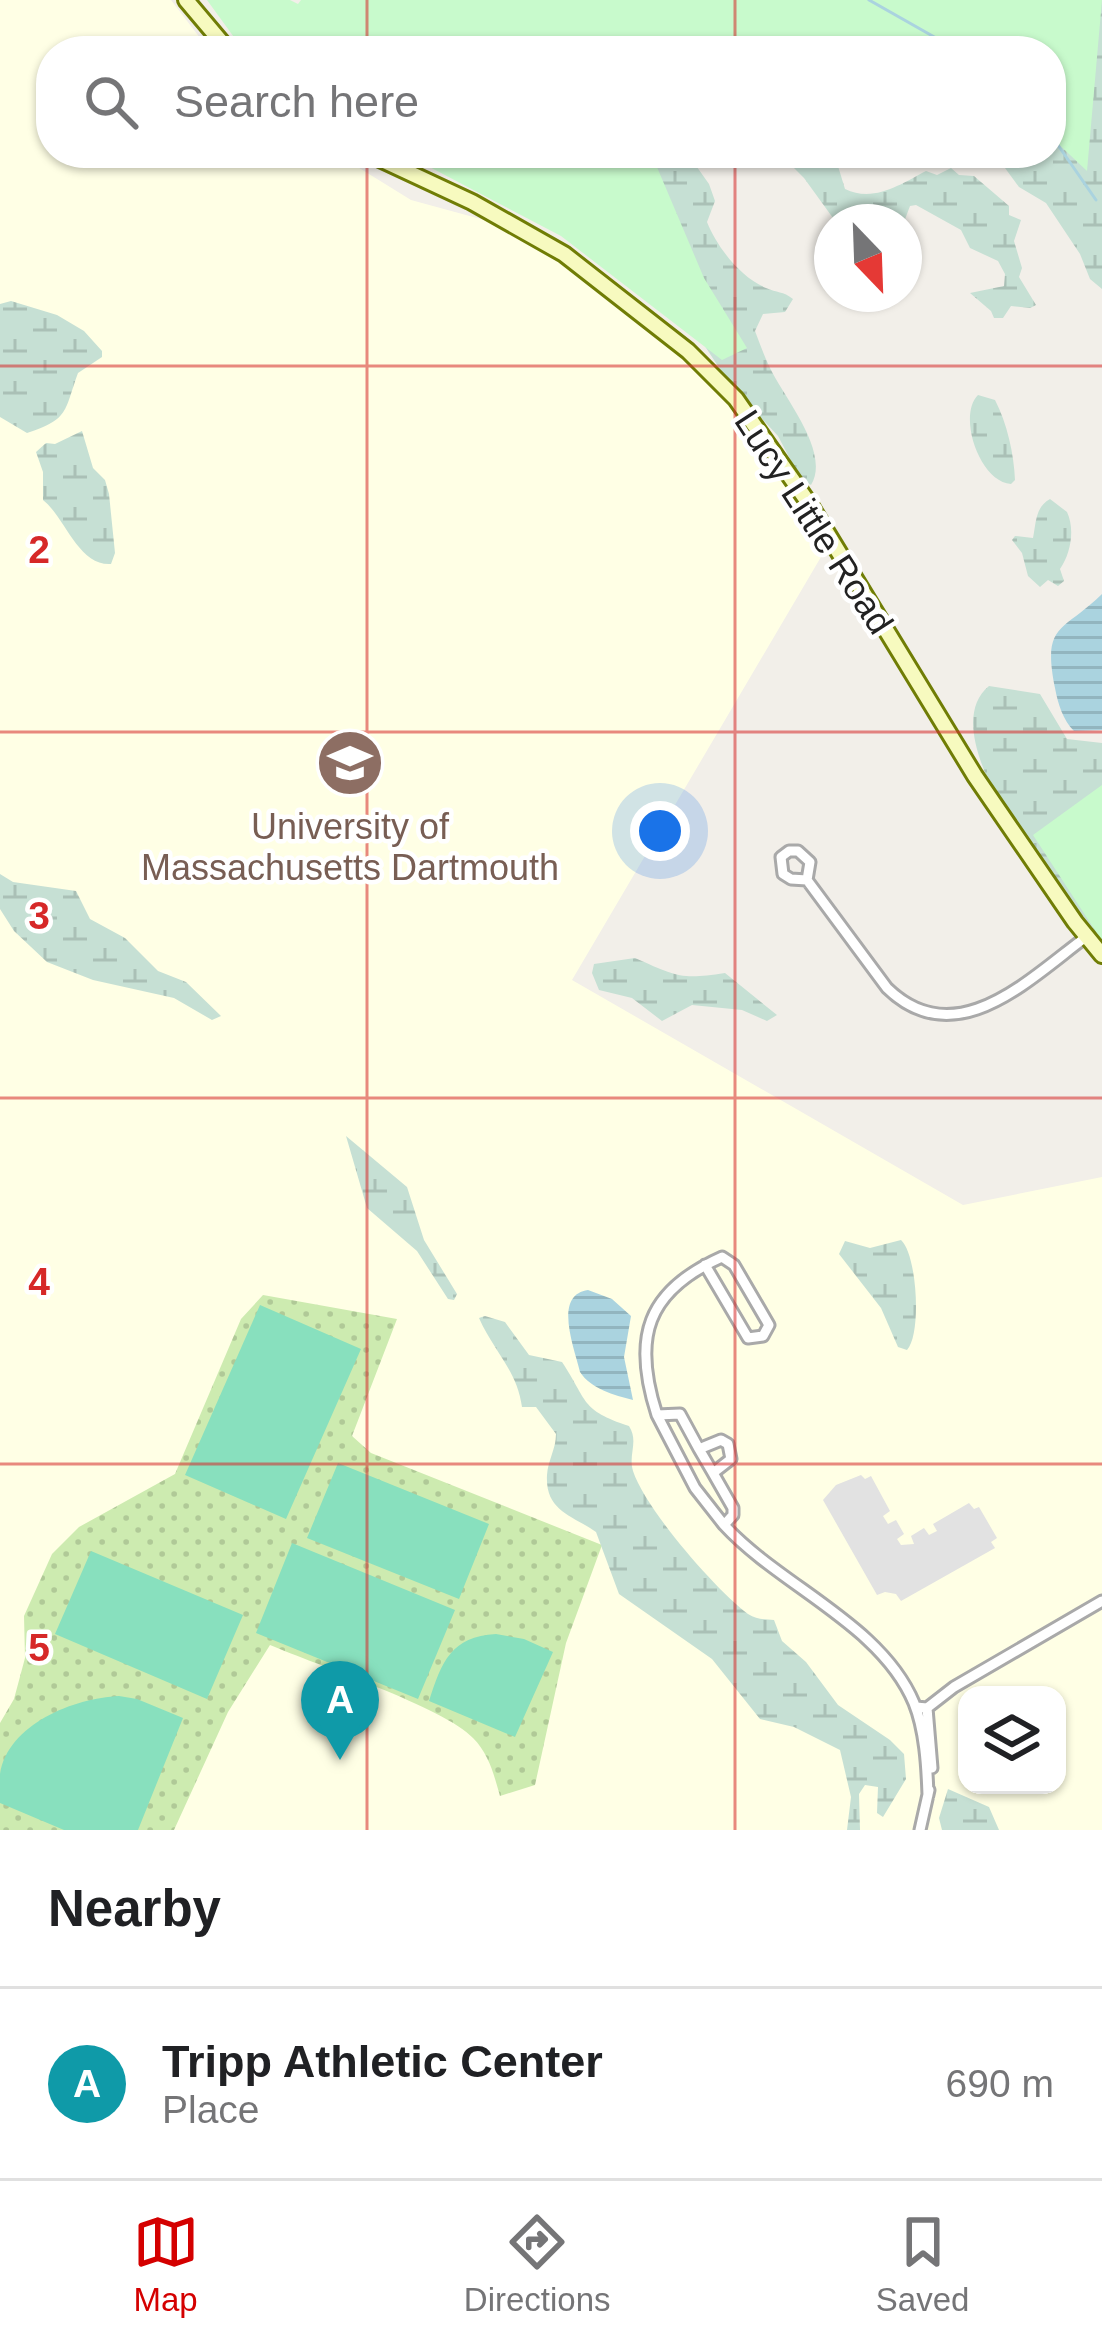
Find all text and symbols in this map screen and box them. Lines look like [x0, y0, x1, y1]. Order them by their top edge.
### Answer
search box [36, 36, 1066, 168]
icon: search [78, 69, 144, 135]
text: Search here [174, 76, 419, 127]
north arrow [814, 204, 922, 312]
street label: Lucy Little Road [727, 403, 901, 641]
text: 2 [28, 528, 50, 571]
school or university icon: University of Massachusetts Dartmouth [315, 728, 385, 798]
your location [630, 801, 690, 861]
place label: University of Massachusetts Dartmouth [141, 806, 559, 888]
text: 3 [28, 894, 50, 937]
text: 4 [28, 1260, 50, 1303]
text: 5 [28, 1626, 50, 1669]
pin: A [301, 1661, 379, 1760]
map controls [958, 1686, 1066, 1794]
button: layers [958, 1686, 1066, 1794]
text: Nearby [48, 1880, 221, 1937]
text: Tripp Athletic Center [162, 2036, 603, 2087]
text: A [73, 2062, 101, 2105]
text: 690 m [946, 2062, 1054, 2105]
text: Place [162, 2088, 260, 2131]
tab: Map [133, 2209, 199, 2319]
tab: Directions [464, 2209, 611, 2319]
tab: Saved [876, 2209, 969, 2319]

